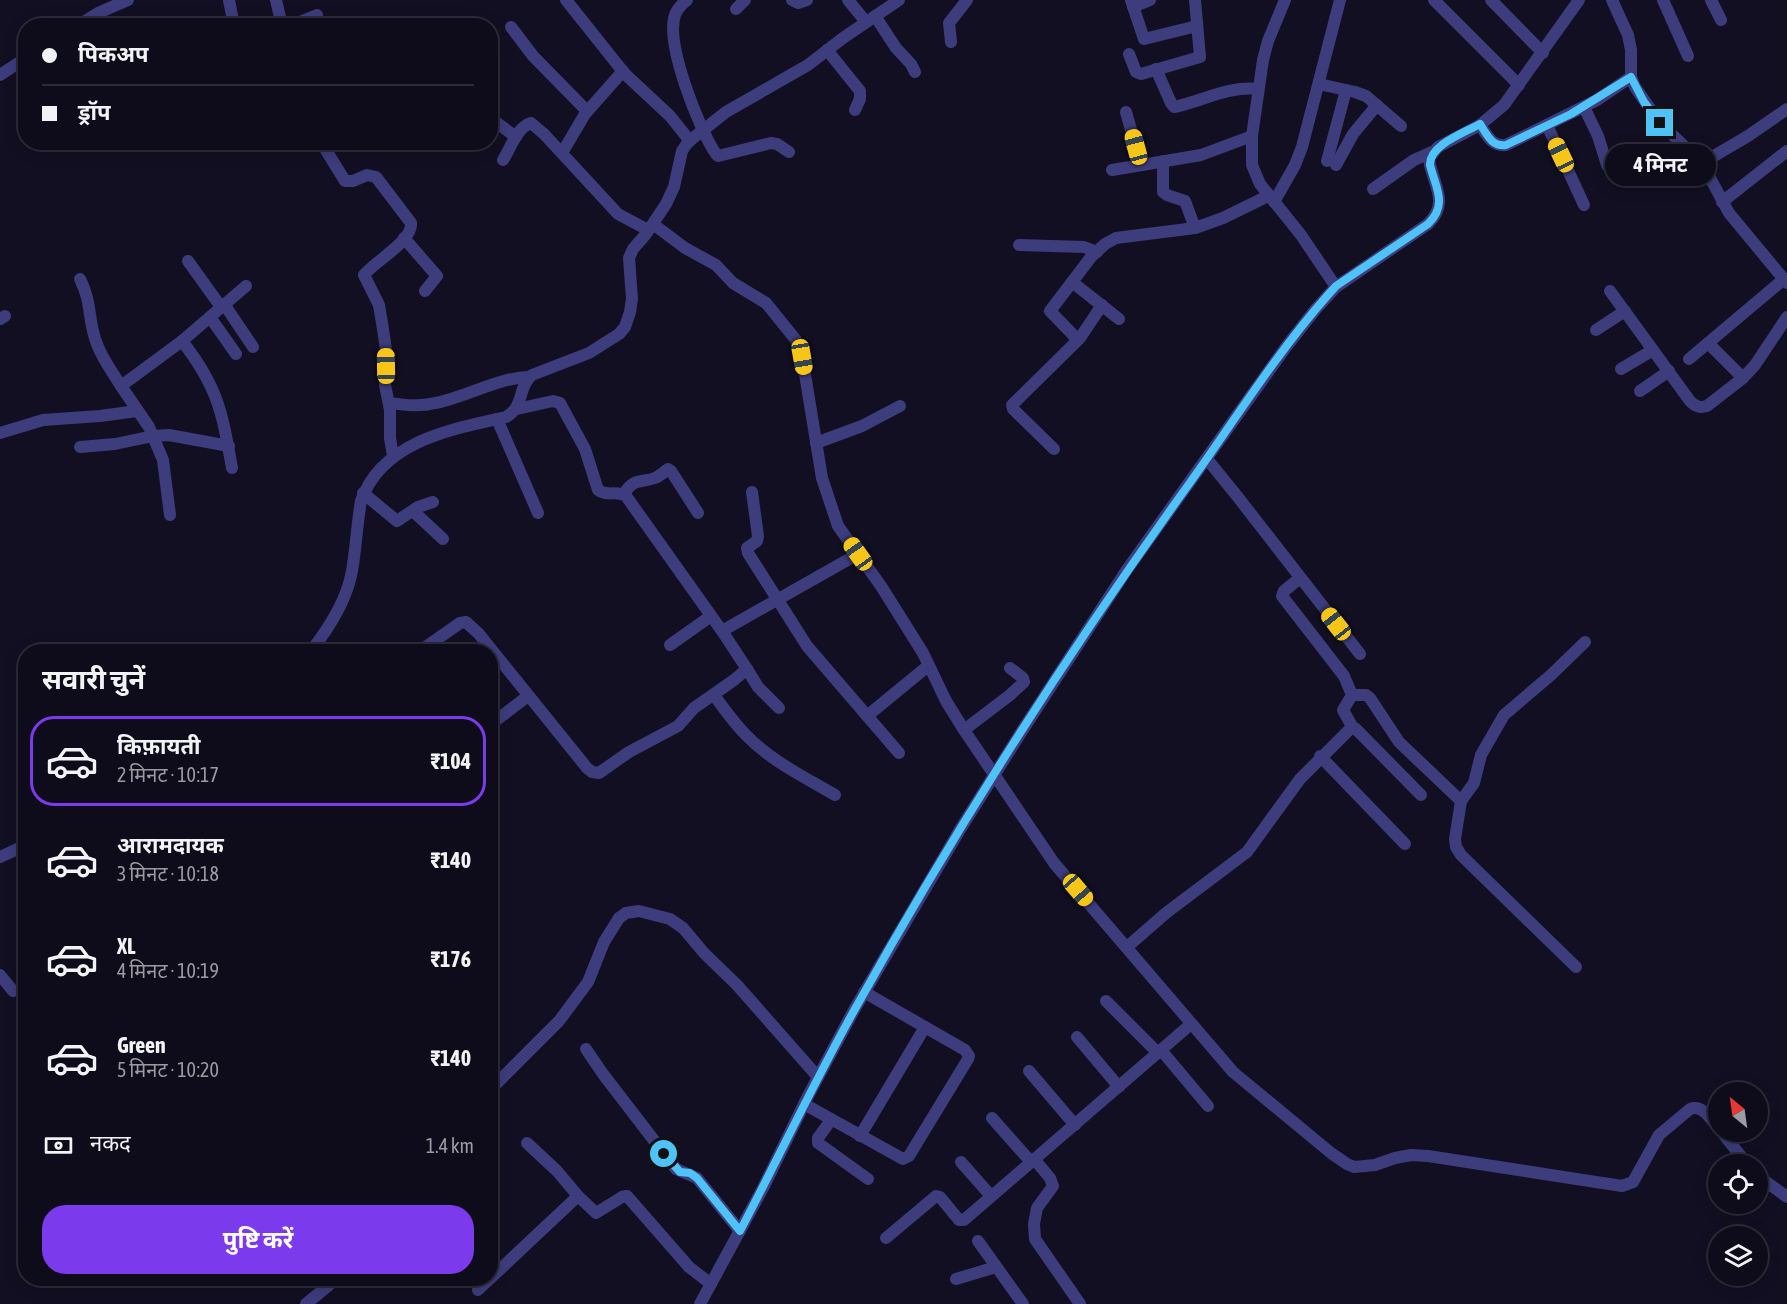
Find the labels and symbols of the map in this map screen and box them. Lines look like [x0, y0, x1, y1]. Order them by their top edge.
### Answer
route end [1646, 109, 1673, 136]
car [1123, 127, 1149, 167]
car [1545, 135, 1577, 175]
callout: 4 मिनट [1604, 144, 1716, 186]
car [790, 338, 814, 376]
car [377, 348, 395, 384]
car [840, 534, 876, 574]
car [1318, 604, 1354, 644]
car [1059, 871, 1097, 909]
north arrow [1708, 1082, 1768, 1142]
route start [650, 1140, 677, 1167]

